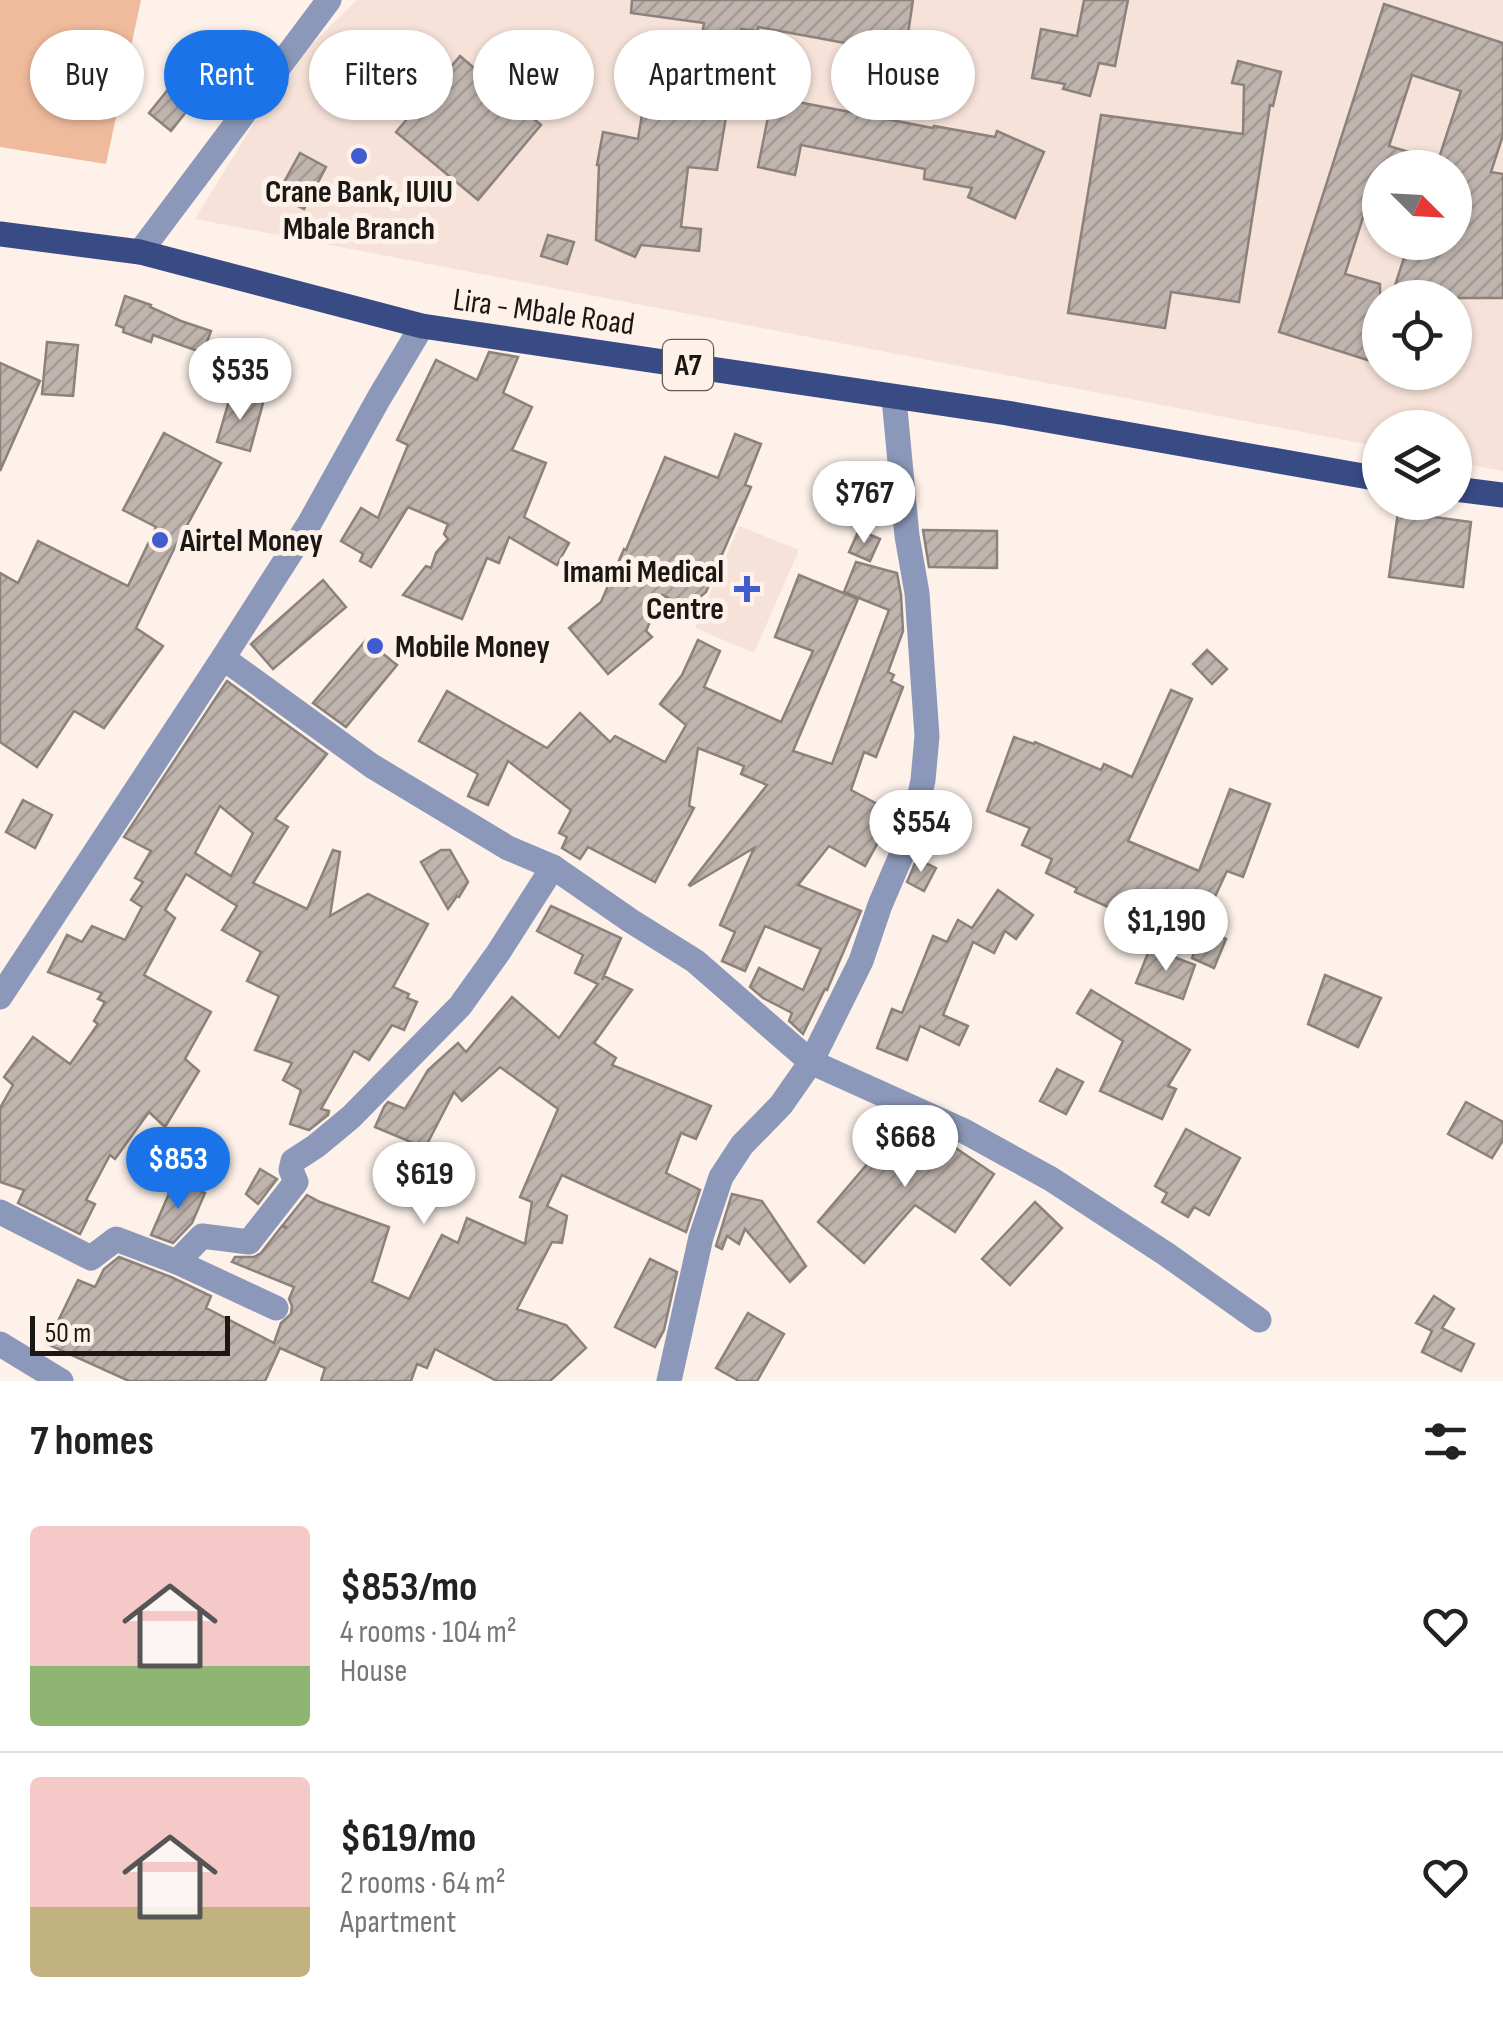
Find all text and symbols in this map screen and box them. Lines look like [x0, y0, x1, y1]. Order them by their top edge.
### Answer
chip: Buy [30, 30, 144, 120]
chip: Rent [164, 30, 289, 120]
chip: Filters [309, 30, 453, 120]
chip: New [473, 30, 594, 120]
chip: Apartment [614, 30, 811, 120]
chip: House [831, 30, 975, 120]
marker: Crane Bank, IUIU Mbale Branch [348, 145, 370, 167]
north arrow [1362, 150, 1472, 260]
map controls [1362, 150, 1472, 520]
place label: Crane Bank, IUIU Mbale Branch [265, 173, 453, 249]
street label: Lira - Mbale Road [451, 280, 637, 344]
button: locate [1362, 280, 1472, 390]
pin: $535 [181, 338, 299, 423]
road number: A7 [663, 340, 713, 390]
text: $535 [211, 351, 269, 390]
button: layers [1362, 410, 1472, 520]
pin: $767 [805, 461, 923, 546]
text: $767 [834, 474, 894, 513]
place label: Airtel Money [179, 522, 323, 561]
marker: Airtel Money [149, 529, 171, 551]
place label: Imami Medical Centre [563, 553, 724, 629]
marker: Imami Medical Centre [734, 576, 760, 602]
place label: Mobile Money [395, 628, 550, 667]
marker: Mobile Money [364, 635, 386, 657]
pin: $554 [862, 790, 980, 875]
text: $554 [891, 803, 951, 842]
pin: $1,190 [1085, 889, 1247, 974]
text: $1,190 [1126, 902, 1206, 941]
pin: $668 [846, 1105, 964, 1190]
text: $668 [874, 1118, 936, 1157]
pin: $853 [119, 1127, 237, 1212]
text: $853 [148, 1140, 208, 1179]
pin: $619 [365, 1142, 483, 1227]
text: $619 [394, 1155, 454, 1194]
scale bar [30, 1311, 230, 1356]
text: 50 m [45, 1317, 91, 1350]
icon: filters [1418, 1414, 1473, 1469]
text: 7 homes [30, 1416, 154, 1467]
text: $853/mo [340, 1562, 477, 1613]
icon: home [110, 1566, 230, 1686]
icon: heart [1418, 1599, 1473, 1654]
text: 4 rooms · 104 m² [340, 1613, 517, 1652]
text: House [340, 1652, 407, 1691]
text: $619/mo [340, 1813, 476, 1864]
icon: home [110, 1817, 230, 1937]
icon: heart [1418, 1850, 1473, 1905]
text: 2 rooms · 64 m² [340, 1864, 506, 1903]
text: Apartment [340, 1903, 456, 1942]

